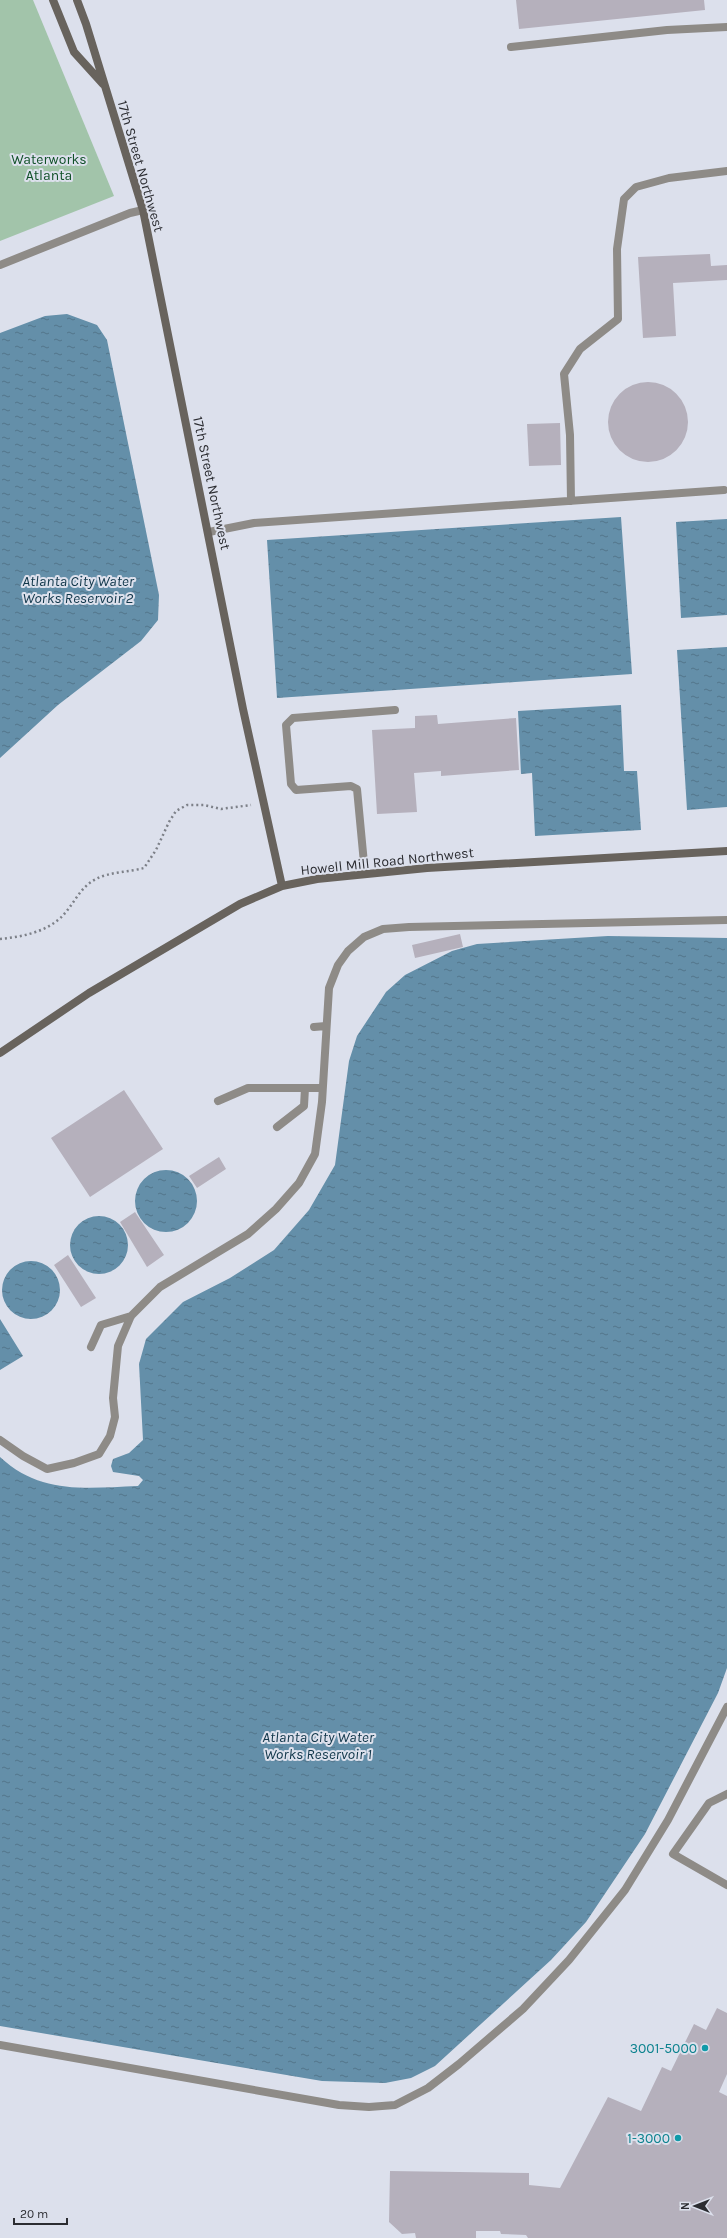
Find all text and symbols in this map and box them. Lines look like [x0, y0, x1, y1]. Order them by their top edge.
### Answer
street label: 17th Street Northwest [114, 98, 167, 234]
park label: Waterworks Atlanta [11, 151, 87, 184]
street label: 17th Street Northwest [189, 415, 234, 551]
water label: Atlanta City Water Works Reservoir 2 [22, 572, 135, 607]
street label: Howell Mill Road Northwest [300, 844, 475, 879]
water label: Atlanta City Water Works Reservoir 1 [262, 1728, 375, 1763]
place label: 3001-5000 [630, 2040, 697, 2057]
marker: 3001-5000 [700, 2043, 710, 2053]
place label: 1-3000 [627, 2130, 670, 2147]
marker: 1-3000 [673, 2133, 683, 2143]
north arrow [675, 2186, 715, 2226]
scale bar [14, 2200, 67, 2226]
text: N [679, 2202, 692, 2210]
text: 20 m [20, 2207, 48, 2221]

